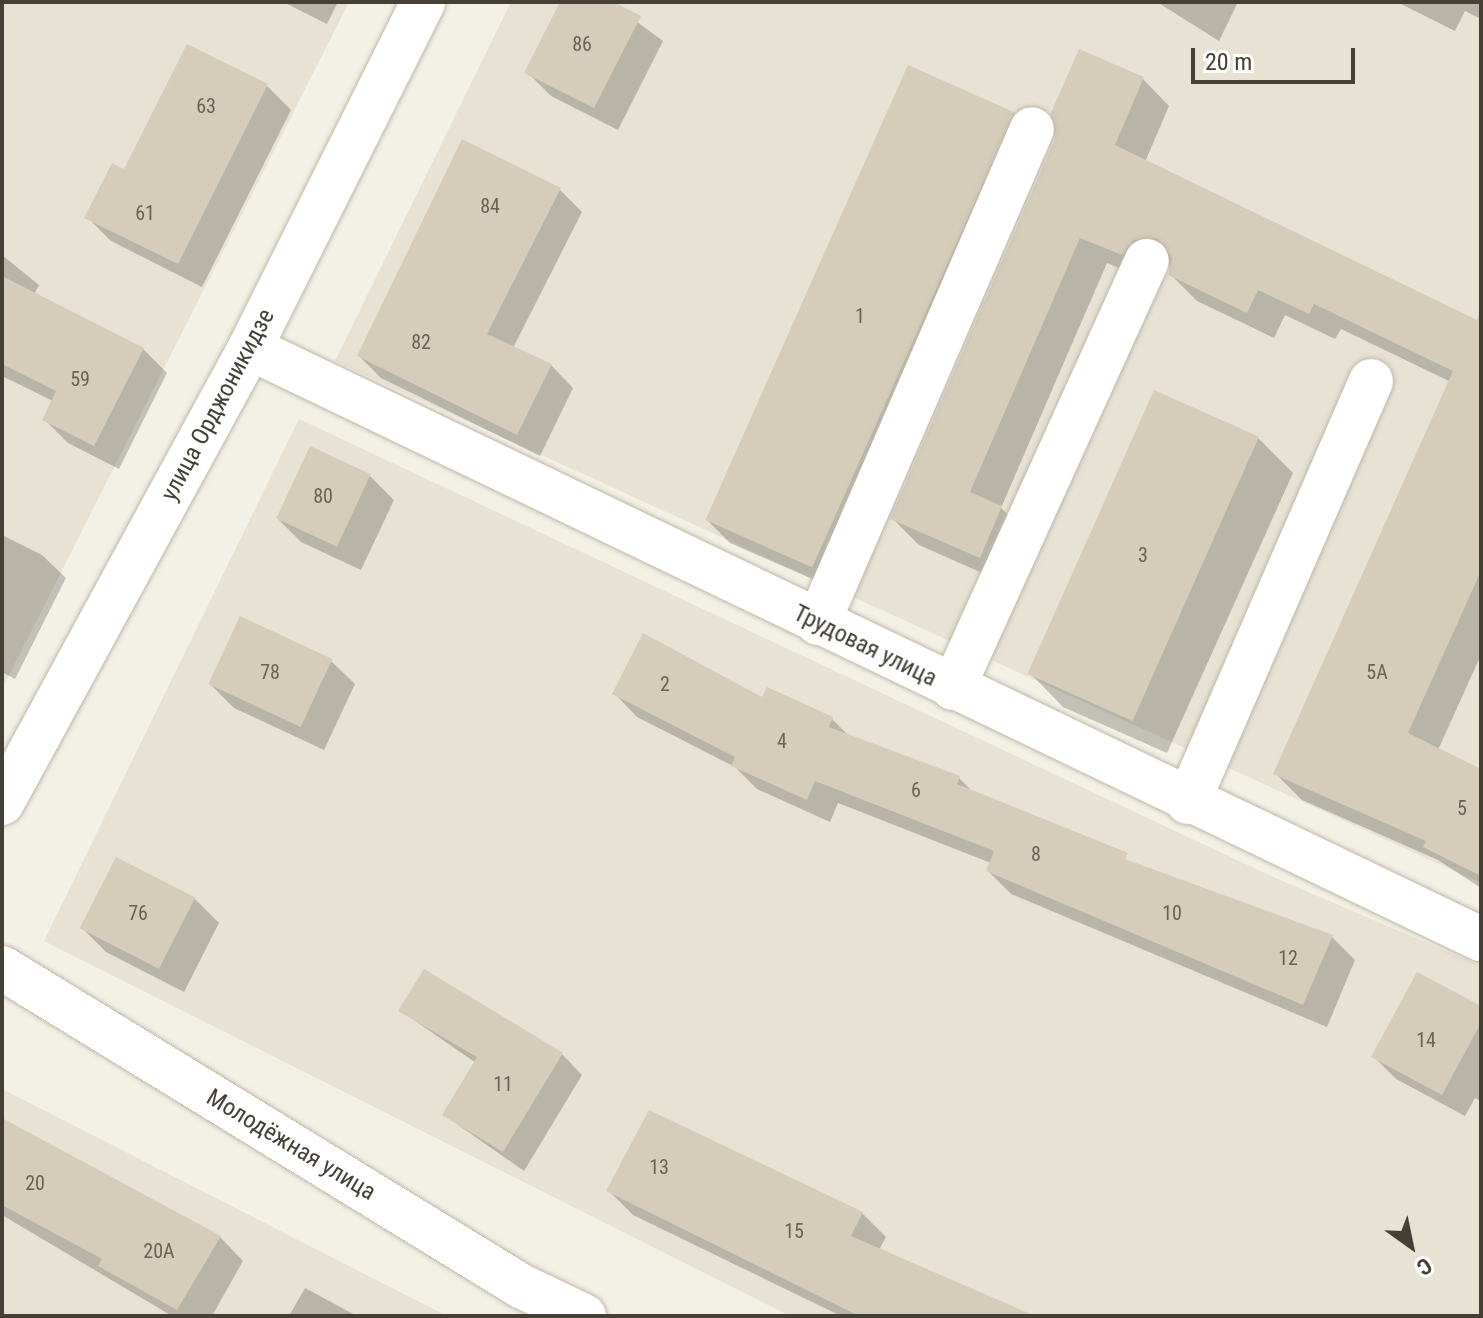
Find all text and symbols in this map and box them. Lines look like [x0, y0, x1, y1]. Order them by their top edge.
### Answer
house number: 86 [572, 32, 592, 56]
scale bar [1195, 32, 1359, 82]
text: 20 m [1205, 48, 1252, 76]
house number: 63 [196, 94, 216, 118]
house number: 84 [480, 194, 500, 218]
house number: 61 [135, 201, 155, 225]
street label: улица Орджоникидзе [155, 304, 281, 506]
house number: 1 [855, 304, 865, 328]
house number: 82 [411, 330, 431, 354]
house number: 59 [70, 367, 90, 391]
house number: 80 [313, 484, 333, 508]
house number: 3 [1138, 543, 1148, 567]
street label: Трудовая улица [789, 599, 941, 693]
house number: 78 [260, 660, 280, 684]
house number: 5А [1366, 660, 1388, 684]
house number: 2 [660, 672, 670, 696]
house number: 4 [777, 729, 787, 753]
house number: 6 [911, 778, 921, 802]
house number: 5 [1457, 796, 1467, 820]
house number: 8 [1031, 842, 1041, 866]
house number: 76 [128, 901, 148, 925]
house number: 10 [1162, 901, 1182, 925]
house number: 12 [1278, 946, 1298, 970]
house number: 14 [1416, 1028, 1436, 1052]
house number: 11 [493, 1072, 513, 1096]
street label: Молодёжная улица [201, 1083, 381, 1207]
house number: 13 [649, 1155, 669, 1179]
house number: 20 [25, 1171, 45, 1195]
north arrow [1371, 1206, 1451, 1286]
house number: 15 [784, 1219, 804, 1243]
house number: 20А [143, 1239, 175, 1263]
text: С [1412, 1253, 1436, 1280]

